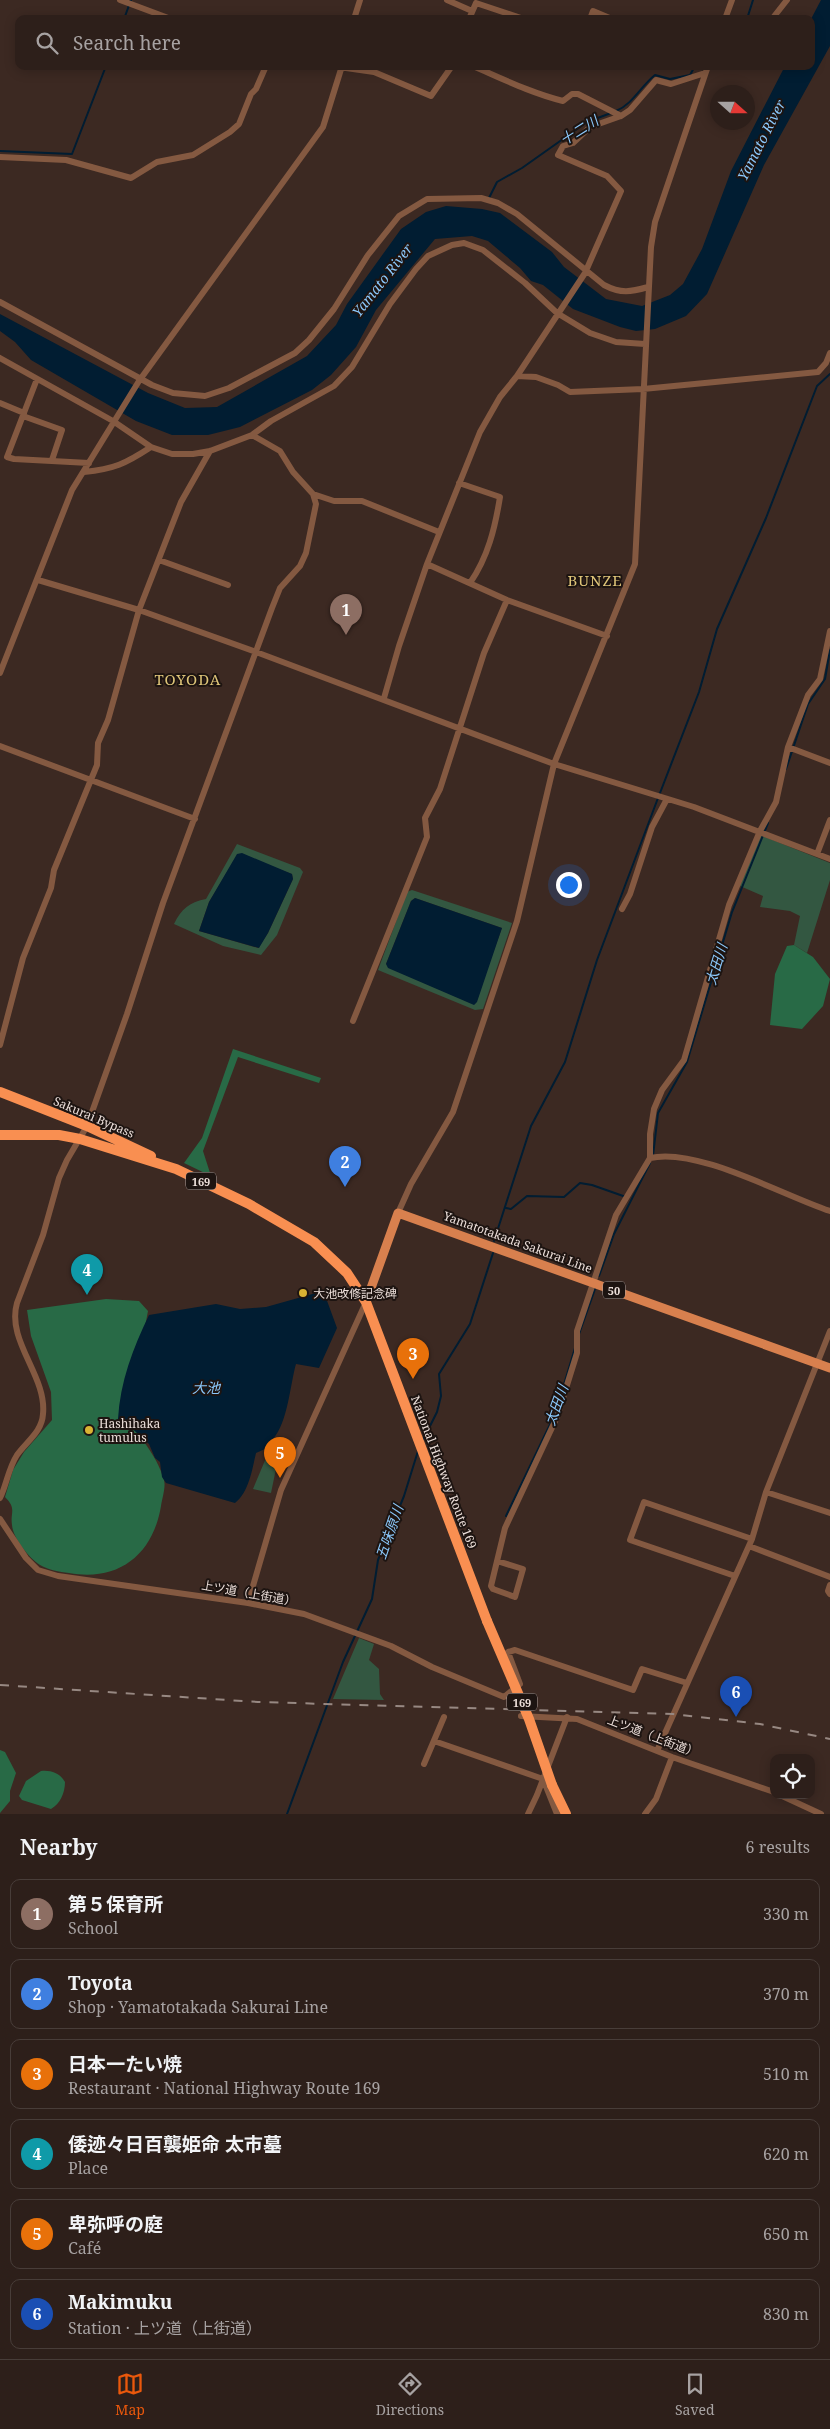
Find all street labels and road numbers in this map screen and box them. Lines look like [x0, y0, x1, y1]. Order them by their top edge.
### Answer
street label: Sakurai Bypass [51, 1092, 137, 1142]
road number: 169 [186, 1172, 216, 1190]
street label: Yamatotakada Sakurai Line [440, 1207, 595, 1277]
road number: 50 [603, 1282, 625, 1298]
street label: National Highway Route 169 [407, 1393, 481, 1551]
street label: 上ツ道（上街道） [200, 1576, 298, 1610]
road number: 169 [507, 1694, 537, 1710]
street label: 上ツ道（上街道） [605, 1711, 701, 1761]

